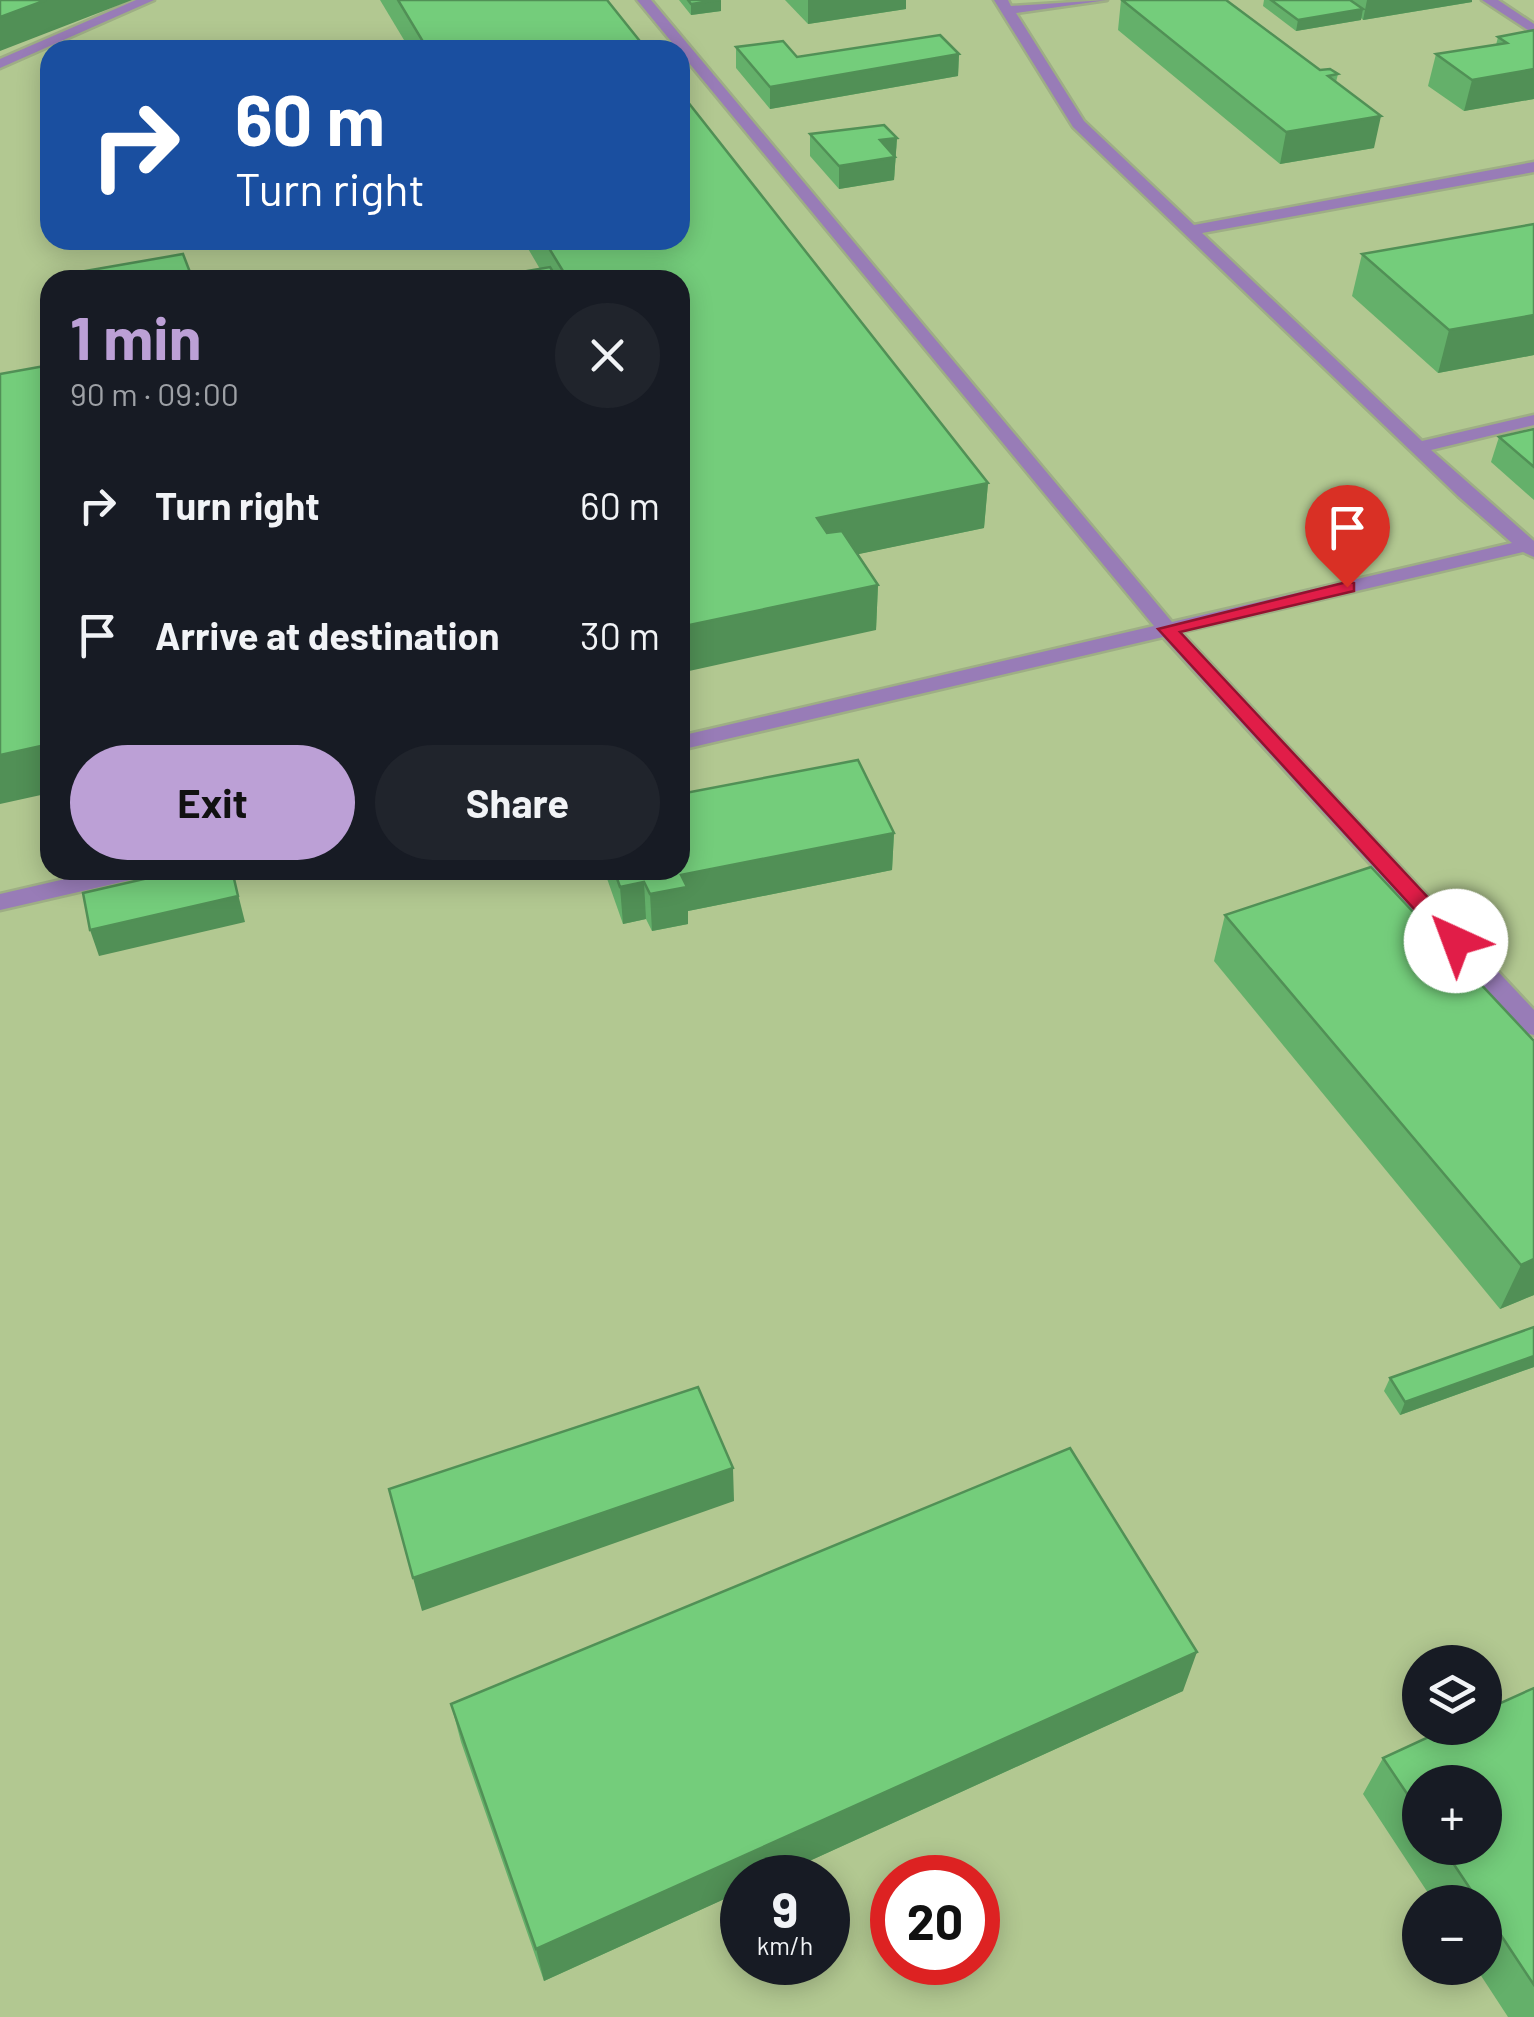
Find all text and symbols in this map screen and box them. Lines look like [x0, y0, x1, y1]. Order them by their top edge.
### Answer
text: 60 m [235, 76, 385, 160]
icon: right [70, 80, 200, 210]
text: Turn right [235, 161, 425, 215]
text: 1 min [70, 300, 201, 372]
button: close [555, 303, 660, 408]
text: 90 m · 09:00 [70, 374, 239, 412]
icon: right [70, 478, 125, 533]
text: Turn right [155, 482, 320, 528]
text: 60 m [580, 482, 660, 528]
pin [1305, 485, 1390, 588]
icon: arrive [1320, 500, 1375, 555]
icon: arrive [70, 608, 125, 663]
text: Arrive at destination [155, 612, 500, 658]
text: 30 m [580, 612, 660, 658]
button: Exit [70, 745, 355, 860]
button: Share [375, 745, 660, 860]
position arrow [1404, 889, 1508, 993]
map controls [1402, 1645, 1502, 1985]
button: layers [1402, 1645, 1502, 1745]
button: + [1402, 1765, 1502, 1865]
speed limit sign: 20 [870, 1855, 1000, 1985]
text: 9 [772, 1878, 798, 1938]
button: − [1402, 1885, 1502, 1985]
text: km/h [757, 1930, 813, 1960]

